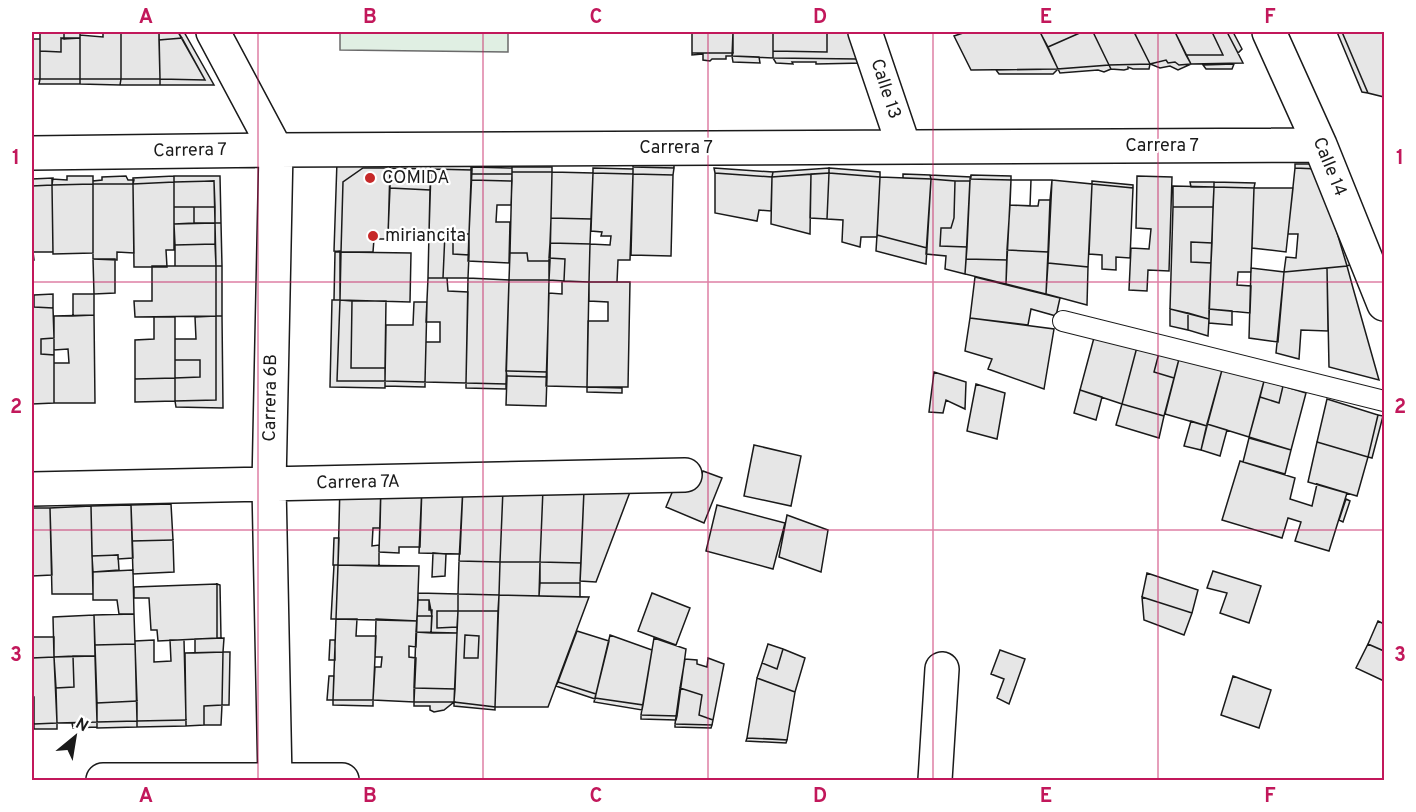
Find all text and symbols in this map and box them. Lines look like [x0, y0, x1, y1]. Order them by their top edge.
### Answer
text: A [139, 5, 153, 31]
text: B [363, 5, 377, 31]
text: C [590, 5, 602, 31]
text: D [813, 5, 827, 31]
text: E [1040, 5, 1052, 31]
text: F [1264, 5, 1276, 31]
street label: Calle 13 [864, 56, 906, 122]
street label: Calle 14 [1307, 134, 1351, 200]
street label: Carrera 7 [1125, 135, 1199, 158]
street label: Carrera 7 [639, 137, 713, 160]
street label: Carrera 7 [153, 139, 227, 163]
text: 1 [12, 146, 20, 172]
text: 1 [1396, 146, 1404, 172]
place label: COMIDA [382, 167, 450, 190]
marker: COMIDA [363, 171, 377, 185]
place label: miriancita [385, 225, 466, 248]
marker: miriancita [366, 229, 380, 243]
street label: Carrera 6B [259, 354, 283, 442]
text: 2 [10, 395, 22, 421]
text: 2 [1394, 395, 1406, 421]
street label: Carrera 7A [316, 471, 400, 495]
text: 3 [10, 643, 22, 669]
text: 3 [1394, 643, 1406, 669]
north arrow [45, 707, 105, 767]
text: N [72, 714, 91, 737]
text: A [139, 784, 153, 810]
text: B [363, 784, 377, 810]
text: C [590, 784, 602, 810]
text: D [813, 784, 827, 810]
text: E [1040, 784, 1052, 810]
text: F [1264, 784, 1276, 810]

